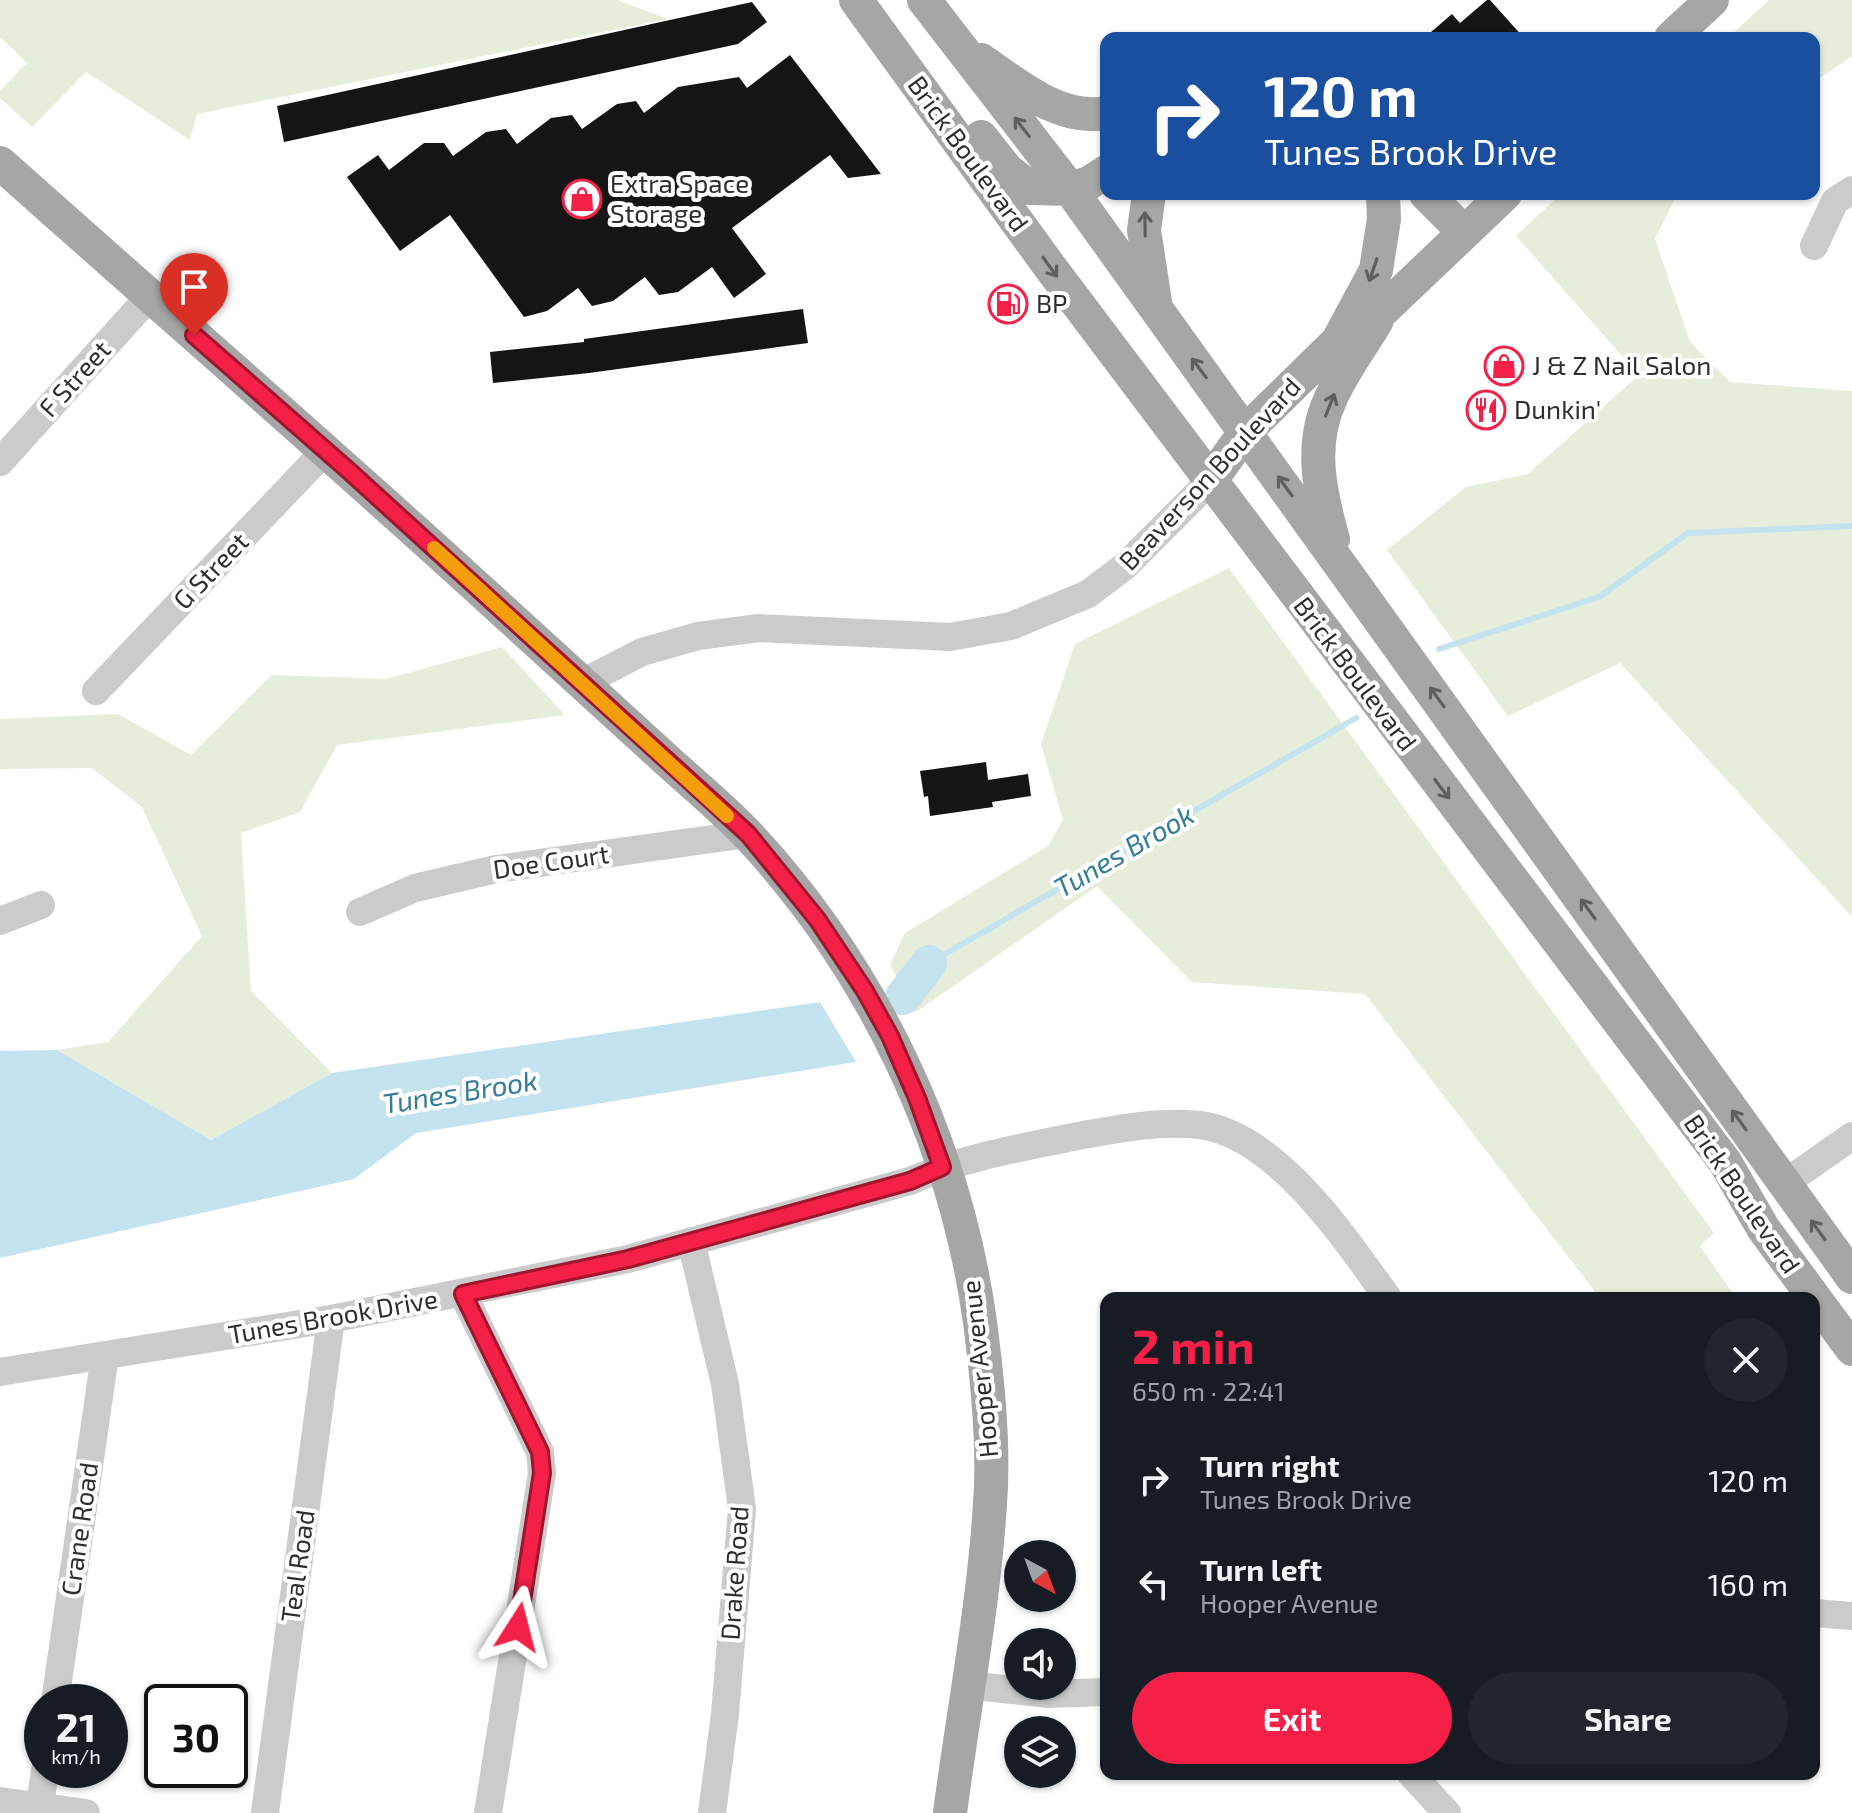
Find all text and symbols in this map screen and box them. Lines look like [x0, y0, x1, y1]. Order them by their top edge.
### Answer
text: 120 m [1264, 61, 1418, 128]
icon: right [1132, 64, 1236, 168]
street label: Brick Boulevard [902, 69, 1036, 237]
one-way arrow [1013, 117, 1031, 138]
text: Tunes Brook Drive [1264, 129, 1557, 172]
place label: Extra Space Storage [610, 167, 749, 228]
shop icon: Extra Space Storage [561, 178, 603, 220]
one-way arrow [1138, 211, 1153, 238]
pin [160, 253, 228, 335]
one-way arrow [1041, 256, 1058, 277]
one-way arrow [1365, 257, 1380, 282]
icon: arrive [172, 265, 216, 309]
fuel station icon: BP [987, 283, 1029, 325]
place label: BP [1036, 287, 1067, 318]
street label: F Street [32, 334, 116, 422]
shop icon: J & Z Nail Salon [1483, 345, 1525, 387]
place label: J & Z Nail Salon [1532, 349, 1711, 380]
one-way arrow [1191, 358, 1208, 379]
street label: Beaverson Boulevard [1112, 370, 1306, 576]
restaurant icon: Dunkin' [1465, 389, 1507, 431]
one-way arrow [1323, 393, 1338, 418]
place label: Dunkin' [1514, 393, 1601, 424]
one-way arrow [1277, 475, 1293, 497]
street label: G Street [166, 525, 254, 615]
street label: Brick Boulevard [1288, 590, 1424, 756]
one-way arrow [1428, 687, 1445, 709]
one-way arrow [1433, 778, 1450, 800]
water label: Tunes Brook [1047, 796, 1200, 904]
street label: Doe Court [491, 837, 611, 884]
one-way arrow [1580, 898, 1596, 920]
water label: Tunes Brook [380, 1062, 539, 1120]
street label: Brick Boulevard [1679, 1108, 1808, 1278]
one-way arrow [1731, 1110, 1747, 1132]
one-way arrow [1810, 1220, 1827, 1241]
street label: Hooper Avenue [954, 1279, 1003, 1459]
street label: Tunes Brook Drive [226, 1282, 440, 1349]
text: 2 min [1132, 1316, 1255, 1374]
button: close [1704, 1318, 1788, 1402]
text: 650 m · 22:41 [1132, 1375, 1285, 1406]
text: Turn right [1200, 1447, 1340, 1483]
icon: right [1132, 1458, 1176, 1502]
street label: Crane Road [54, 1460, 103, 1597]
text: 120 m [1708, 1462, 1788, 1498]
text: Tunes Brook Drive [1200, 1483, 1412, 1514]
street label: Drake Road [713, 1505, 754, 1641]
street label: Teal Road [273, 1508, 320, 1624]
north arrow [1004, 1540, 1076, 1612]
map controls [1004, 1540, 1076, 1788]
text: Turn left [1200, 1551, 1322, 1587]
icon: left [1132, 1562, 1176, 1606]
text: 160 m [1708, 1566, 1788, 1602]
position arrow [476, 1585, 560, 1669]
text: Hooper Avenue [1200, 1587, 1378, 1618]
button: sound [1004, 1628, 1076, 1700]
button: Exit [1132, 1672, 1452, 1764]
button: Share [1468, 1672, 1788, 1764]
speed limit sign: 30 [144, 1684, 248, 1788]
text: 21 [56, 1702, 96, 1750]
button: layers [1004, 1716, 1076, 1788]
text: km/h [51, 1744, 101, 1768]

